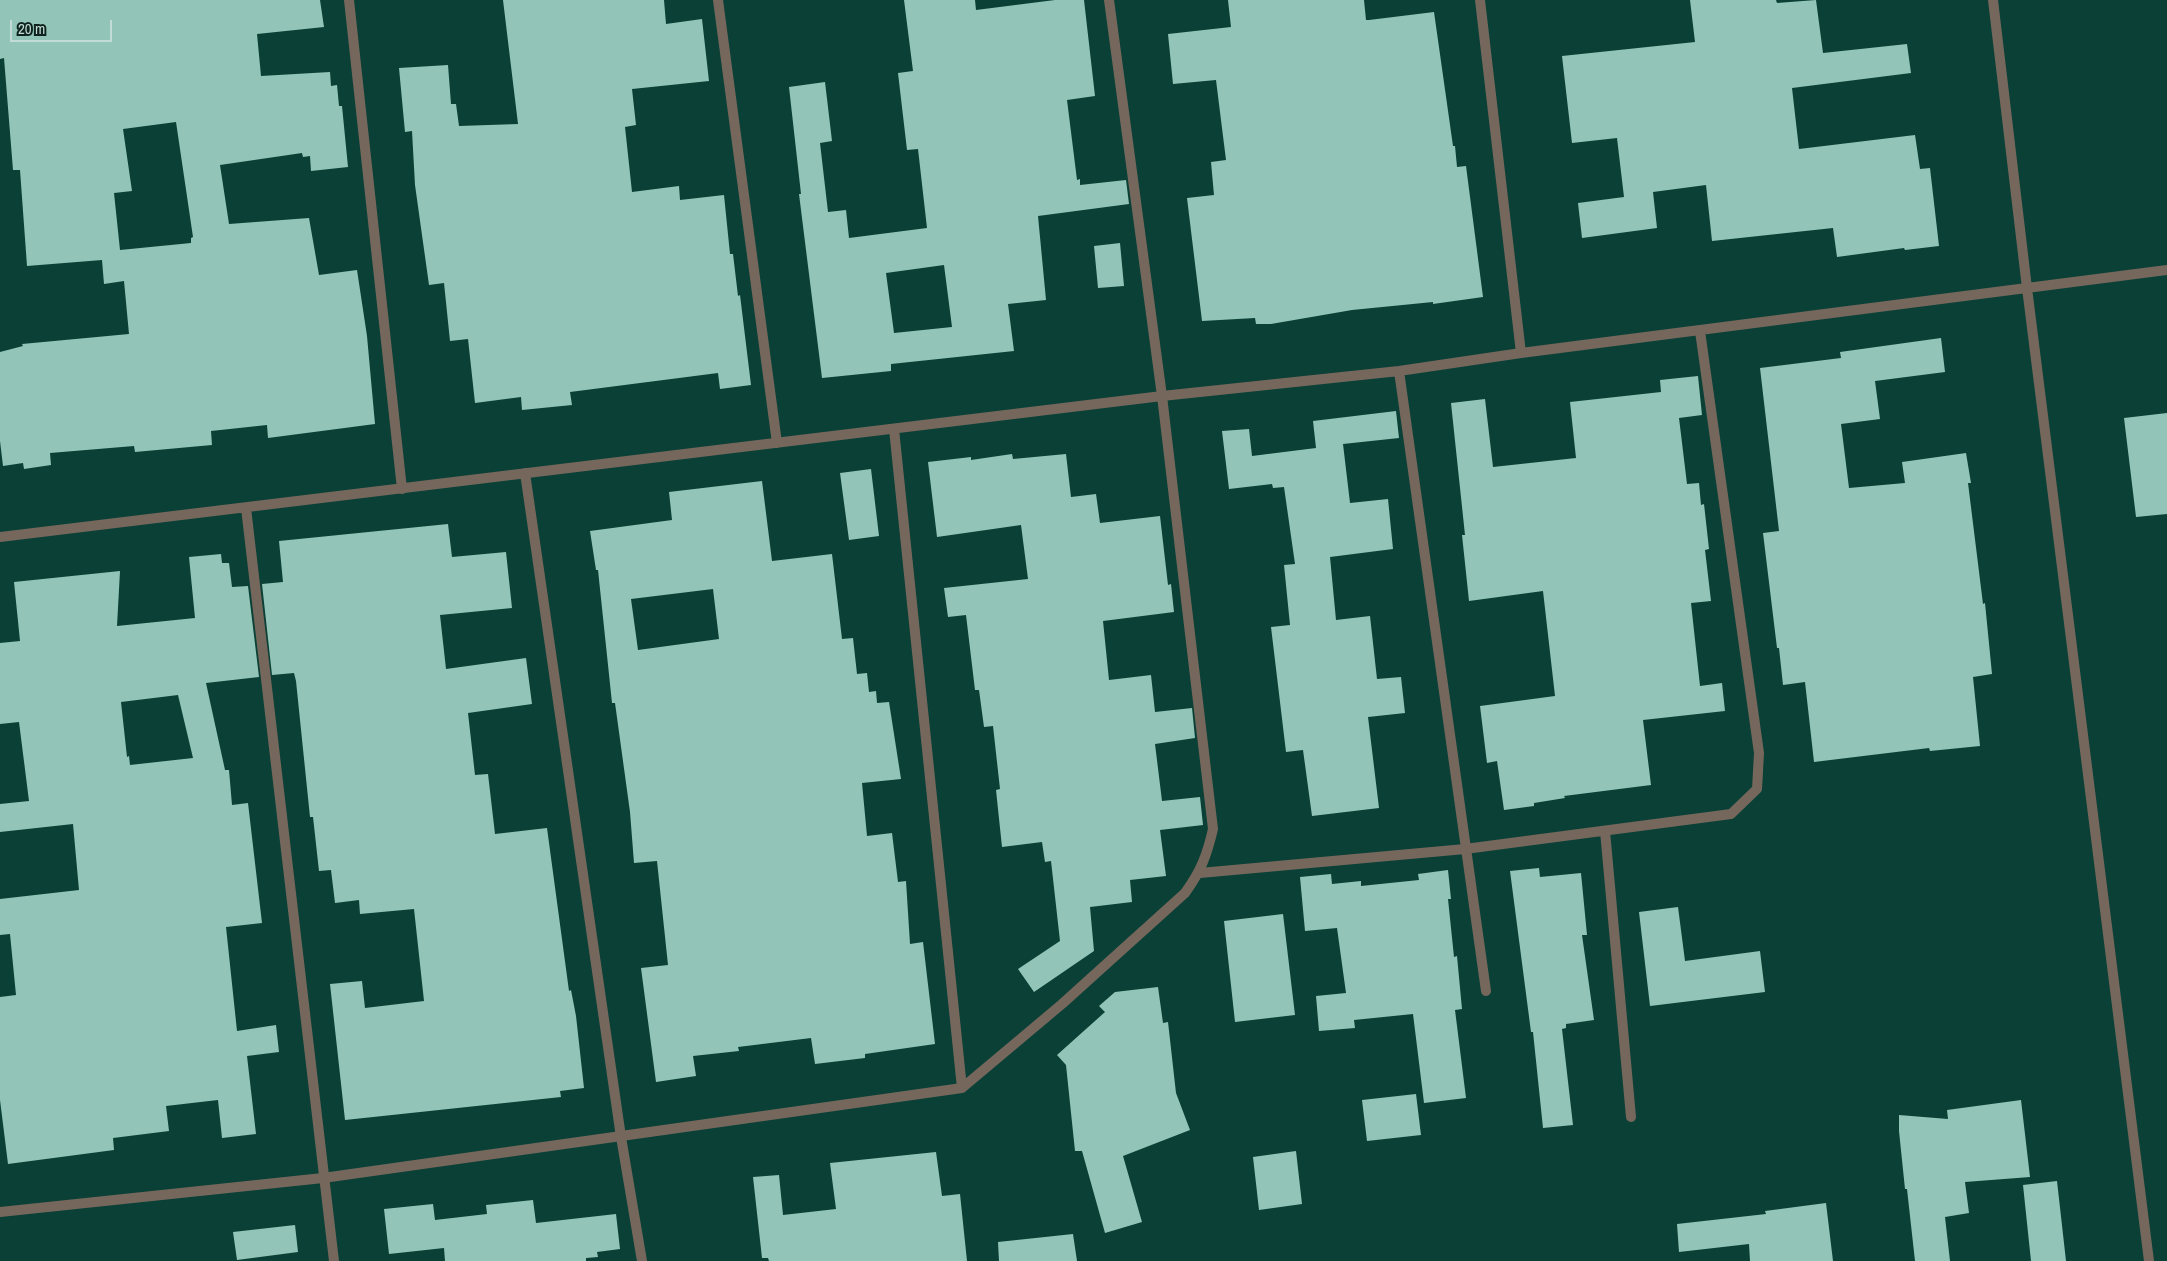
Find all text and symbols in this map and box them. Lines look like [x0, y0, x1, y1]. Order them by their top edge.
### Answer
scale bar [12, 10, 115, 42]
text: 20 m [18, 18, 45, 39]

